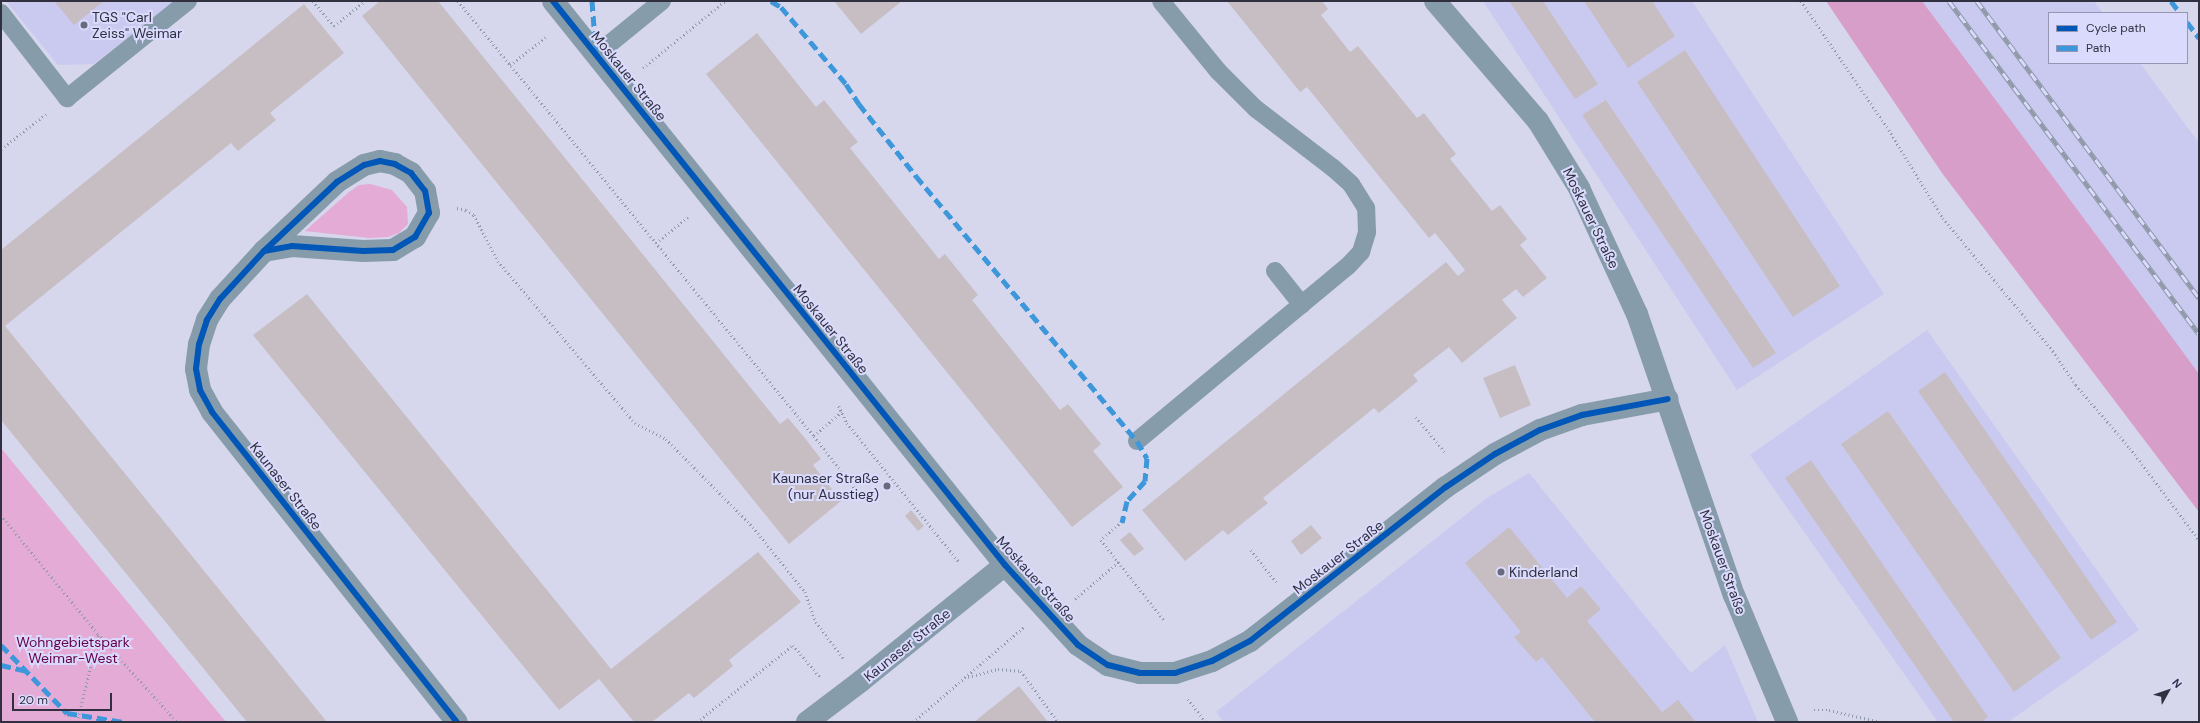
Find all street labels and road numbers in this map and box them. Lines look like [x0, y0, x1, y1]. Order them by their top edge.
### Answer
street label: Moskauer Straße [588, 28, 670, 124]
street label: Moskauer Straße [1559, 165, 1623, 271]
street label: Moskauer Straße [790, 281, 872, 377]
street label: Kaunaser Straße [247, 439, 325, 533]
street label: Moskauer Straße [1696, 507, 1750, 617]
street label: Moskauer Straße [1289, 517, 1387, 597]
street label: Moskauer Straße [993, 533, 1079, 625]
street label: Kaunaser Straße [860, 605, 954, 685]

